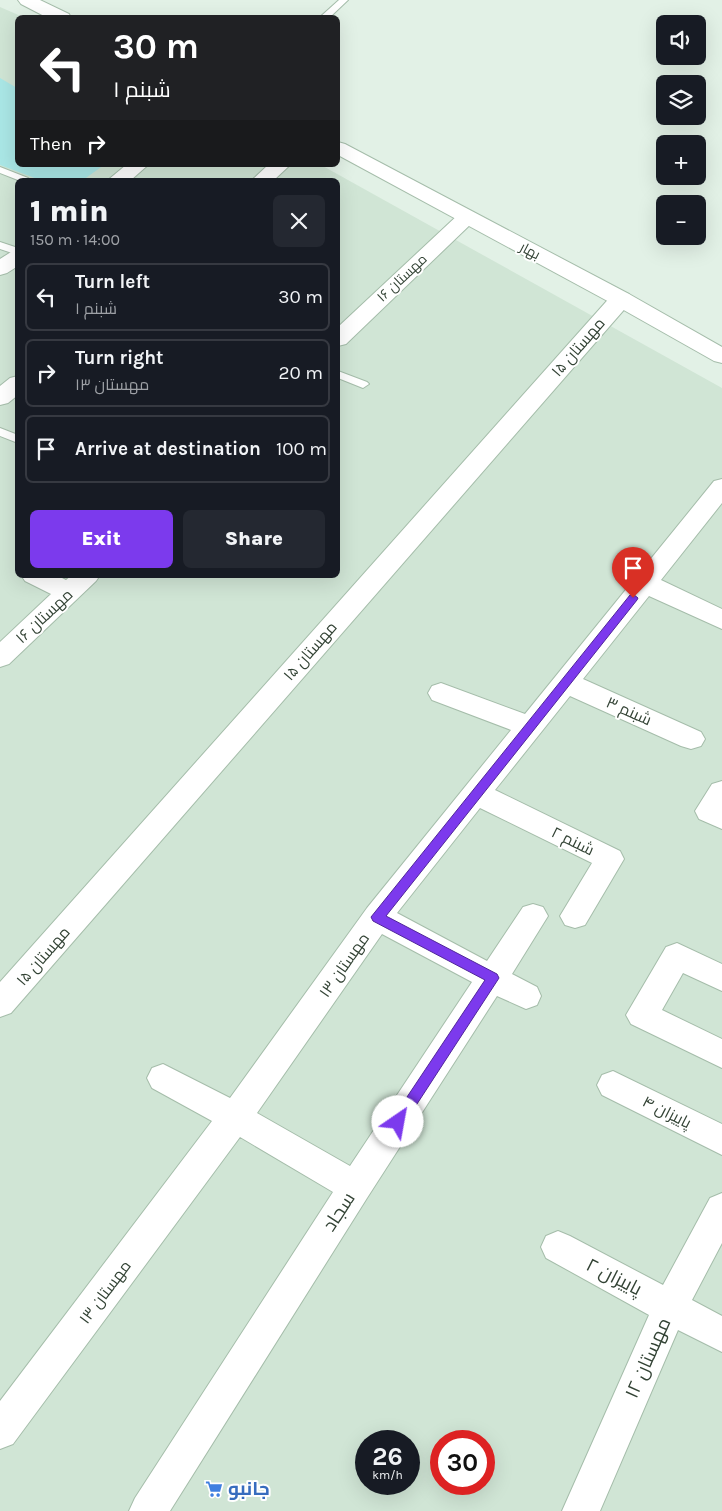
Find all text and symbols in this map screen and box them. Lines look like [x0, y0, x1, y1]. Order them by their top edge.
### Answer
map controls [656, 15, 706, 245]
button: sound [656, 15, 706, 65]
text: 30 m [113, 26, 199, 67]
icon: left [30, 35, 95, 100]
button: layers [656, 75, 706, 125]
text: شبنم ۱ [113, 77, 171, 103]
icon: right [82, 130, 110, 158]
text: Then [30, 133, 72, 155]
button: + [656, 135, 706, 185]
text: 1 min [30, 193, 109, 229]
button: close [273, 195, 325, 247]
button: − [656, 195, 706, 245]
text: 150 m · 14:00 [30, 230, 120, 249]
street label: بهار [516, 238, 543, 263]
street label: مهستان ۱۶ [373, 251, 431, 305]
text: Turn left [75, 271, 150, 293]
icon: left [32, 283, 60, 311]
text: 30 m [278, 286, 323, 308]
text: شبنم ۱ [75, 299, 117, 318]
street label: مهستان ۱۵ [547, 314, 610, 381]
text: Turn right [75, 347, 164, 369]
icon: right [32, 359, 60, 387]
text: 20 m [278, 362, 323, 384]
text: مهستان ۱۳ [75, 375, 149, 394]
icon: arrive [32, 435, 60, 463]
text: Arrive at destination [75, 438, 261, 460]
text: 100 m [276, 438, 327, 460]
button: Exit [30, 510, 173, 568]
button: Share [183, 510, 325, 568]
pin [612, 547, 654, 598]
icon: arrive [619, 554, 647, 582]
street label: مهستان ۱۶ [12, 585, 77, 648]
street label: مهستان ۱۵ [279, 618, 342, 685]
street label: شبنم ۳ [602, 693, 655, 731]
street label: شبنم ۲ [548, 823, 598, 861]
street label: مهستان ۱۵ [12, 923, 75, 990]
street label: مهستان ۱۳ [315, 929, 374, 1001]
street label: پاییزان ۴ [639, 1092, 695, 1134]
position arrow [371, 1095, 423, 1147]
street label: سجاد [318, 1188, 360, 1236]
street label: پاییزان ۲ [582, 1254, 645, 1301]
street label: مهستان ۱۳ [75, 1257, 136, 1328]
street label: مهستان ۱۲ [621, 1315, 675, 1401]
speed limit sign: 30 [430, 1430, 495, 1495]
text: 26 [372, 1442, 403, 1471]
text: km/h [372, 1468, 403, 1482]
place label: جانبو [228, 1478, 270, 1500]
supermarket icon: جانبو [204, 1479, 224, 1499]

